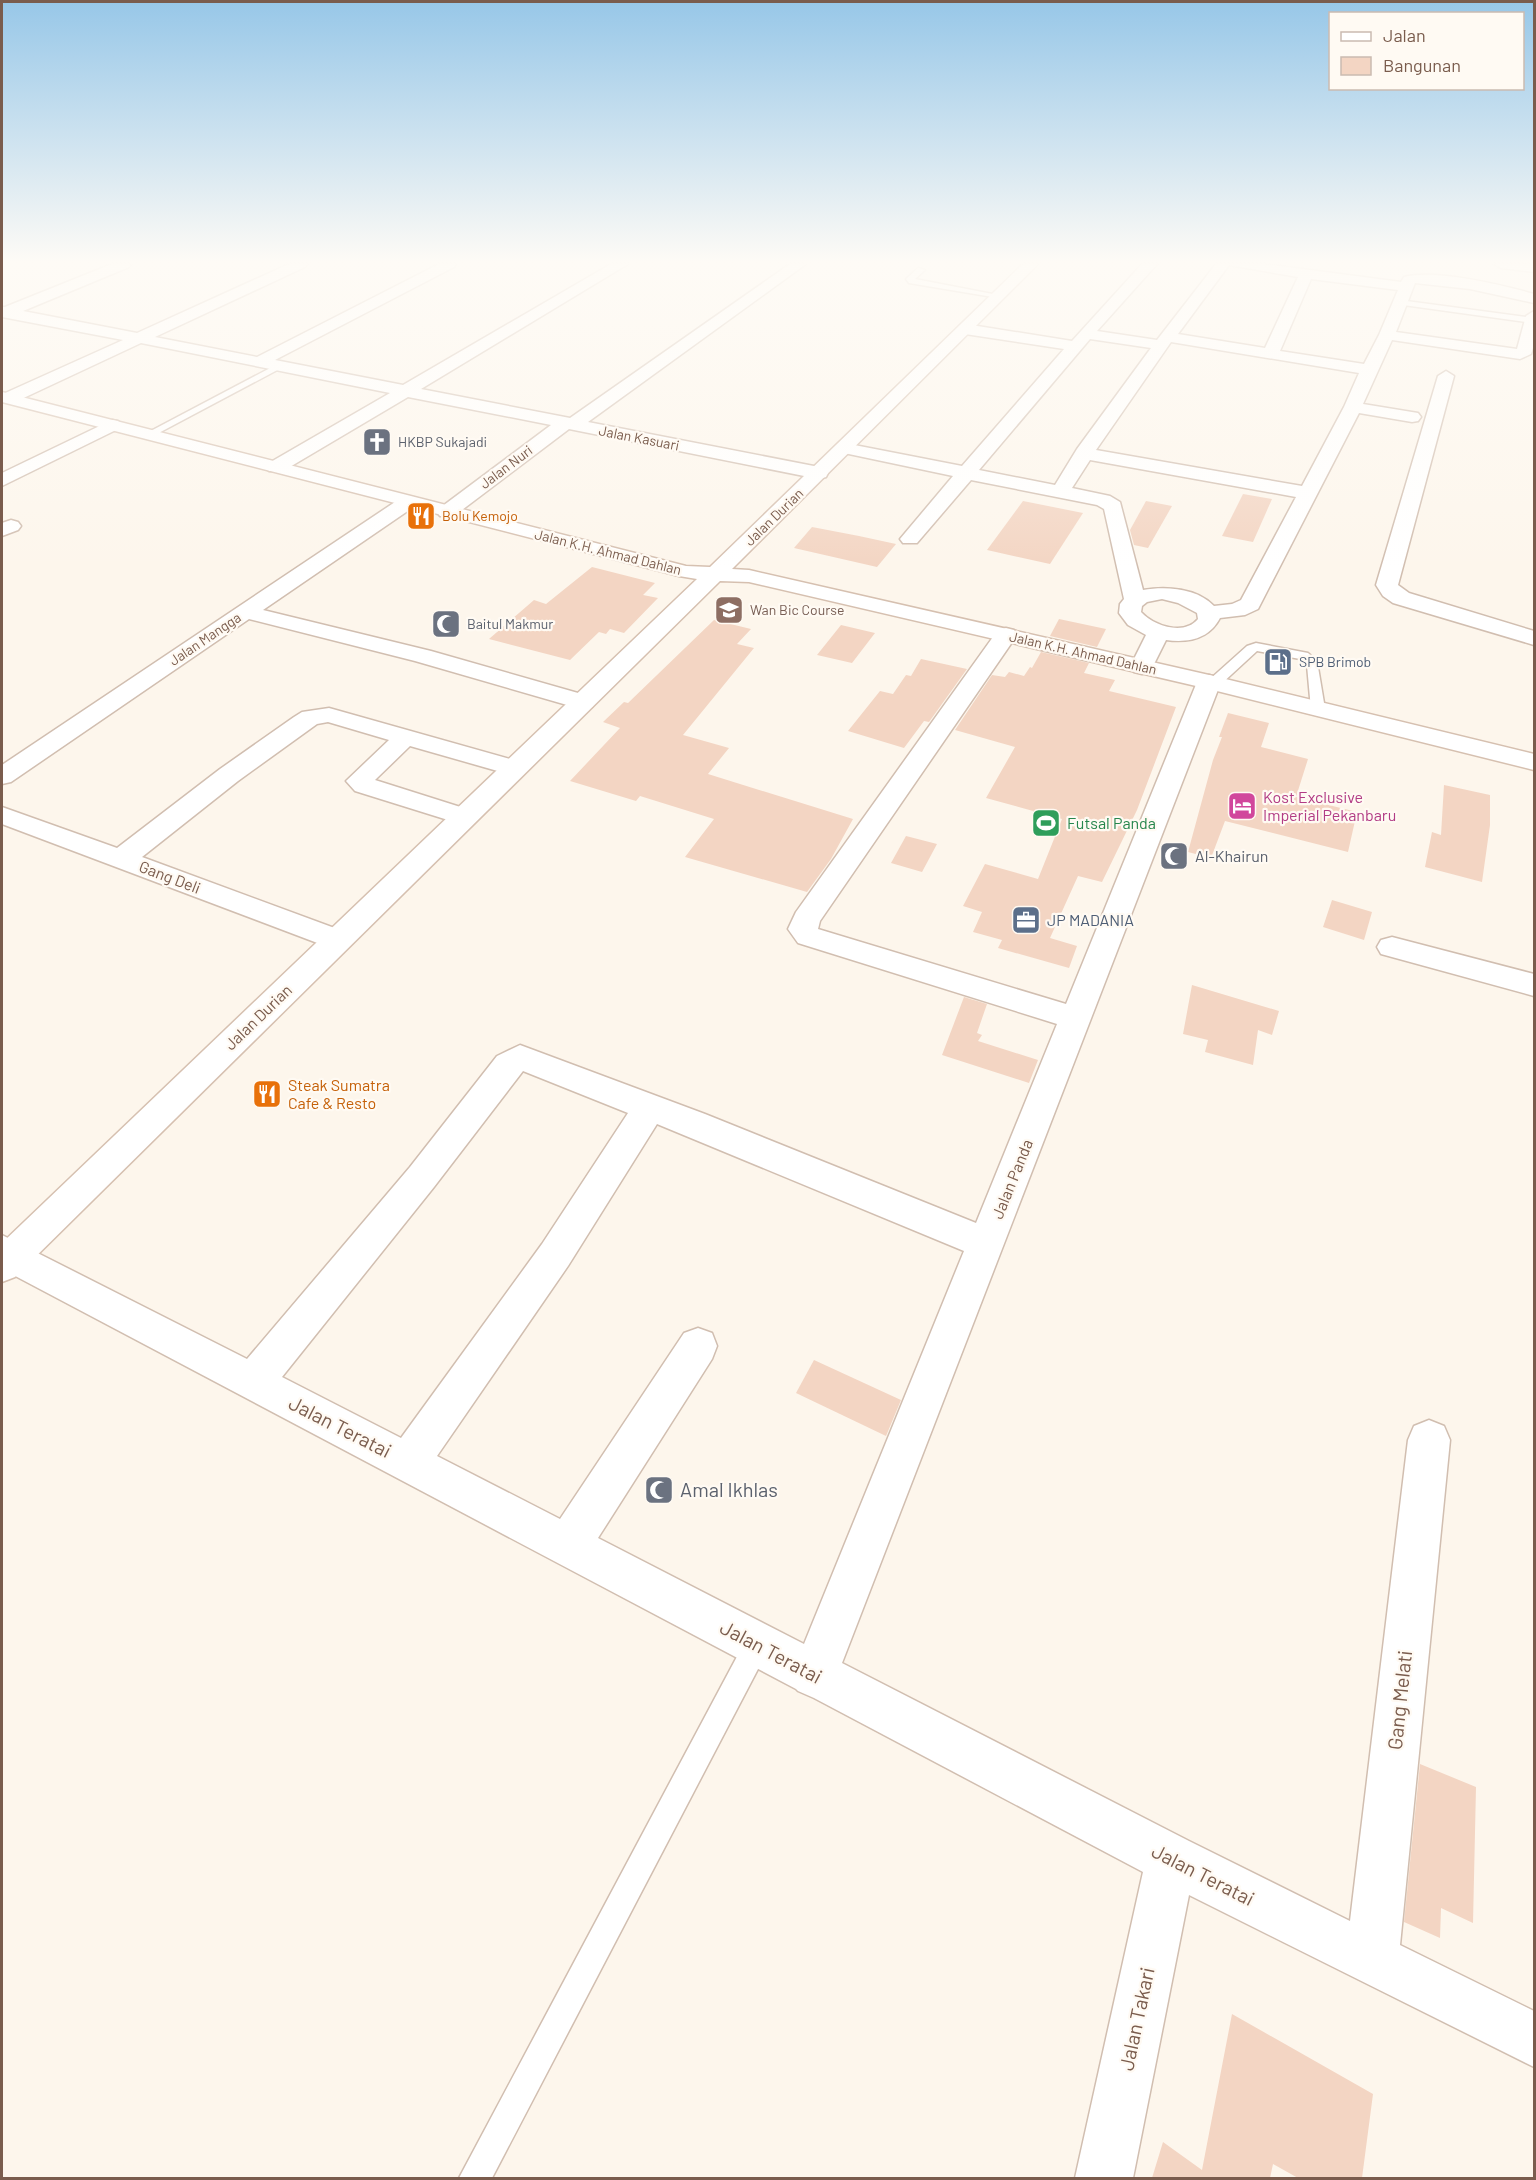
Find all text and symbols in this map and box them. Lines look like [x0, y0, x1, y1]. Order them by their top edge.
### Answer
legend [1329, 12, 1524, 90]
text: Jalan [1383, 24, 1426, 46]
text: Bangunan [1383, 54, 1461, 76]
street label: Jalan Kasuari [597, 421, 681, 454]
church icon: HKBP Sukajadi [361, 426, 393, 458]
place label: HKBP Sukajadi [398, 433, 487, 450]
street label: Jalan Nuri [476, 441, 535, 492]
street label: Jalan Durian [741, 484, 807, 549]
restaurant icon: Bolu Kemojo [405, 500, 437, 532]
place label: Bolu Kemojo [442, 507, 518, 524]
street label: Jalan K.H. Ahmad Dahlan [533, 525, 683, 578]
school or university icon: Wan Bic Course [713, 594, 745, 626]
place label: Wan Bic Course [750, 601, 844, 618]
street label: Jalan Mangga [166, 608, 244, 669]
mosque icon: Baitul Makmur [430, 608, 462, 640]
place label: Baitul Makmur [467, 615, 553, 632]
street label: Jalan K.H. Ahmad Dahlan [1008, 627, 1158, 678]
fuel station icon: SPB Brimob [1262, 646, 1294, 678]
place label: SPB Brimob [1299, 653, 1371, 670]
place label: Kost Exclusive Imperial Pekanbaru [1263, 787, 1396, 824]
hotel icon: Kost Exclusive Imperial Pekanbaru [1226, 790, 1258, 822]
sports icon: Futsal Panda [1030, 807, 1062, 839]
place label: Futsal Panda [1067, 813, 1156, 832]
mosque icon: Al-Khairun [1158, 840, 1190, 872]
place label: Al-Khairun [1195, 846, 1268, 865]
street label: Gang Deli [137, 856, 204, 897]
office icon: JP MADANIA [1010, 904, 1042, 936]
place label: JP MADANIA [1047, 910, 1134, 929]
street label: Jalan Durian [220, 980, 295, 1053]
place label: Steak Sumatra Cafe & Resto [288, 1075, 390, 1112]
restaurant icon: Steak Sumatra Cafe & Resto [251, 1078, 283, 1110]
street label: Jalan Panda [987, 1136, 1036, 1221]
street label: Jalan Teratai [285, 1390, 396, 1462]
mosque icon: Amal Ikhlas [643, 1474, 675, 1506]
place label: Amal Ikhlas [680, 1477, 778, 1501]
street label: Jalan Teratai [716, 1614, 827, 1688]
street label: Gang Melati [1382, 1649, 1416, 1751]
street label: Jalan Teratai [1148, 1838, 1259, 1910]
street label: Jalan Takari [1113, 1965, 1159, 2073]

